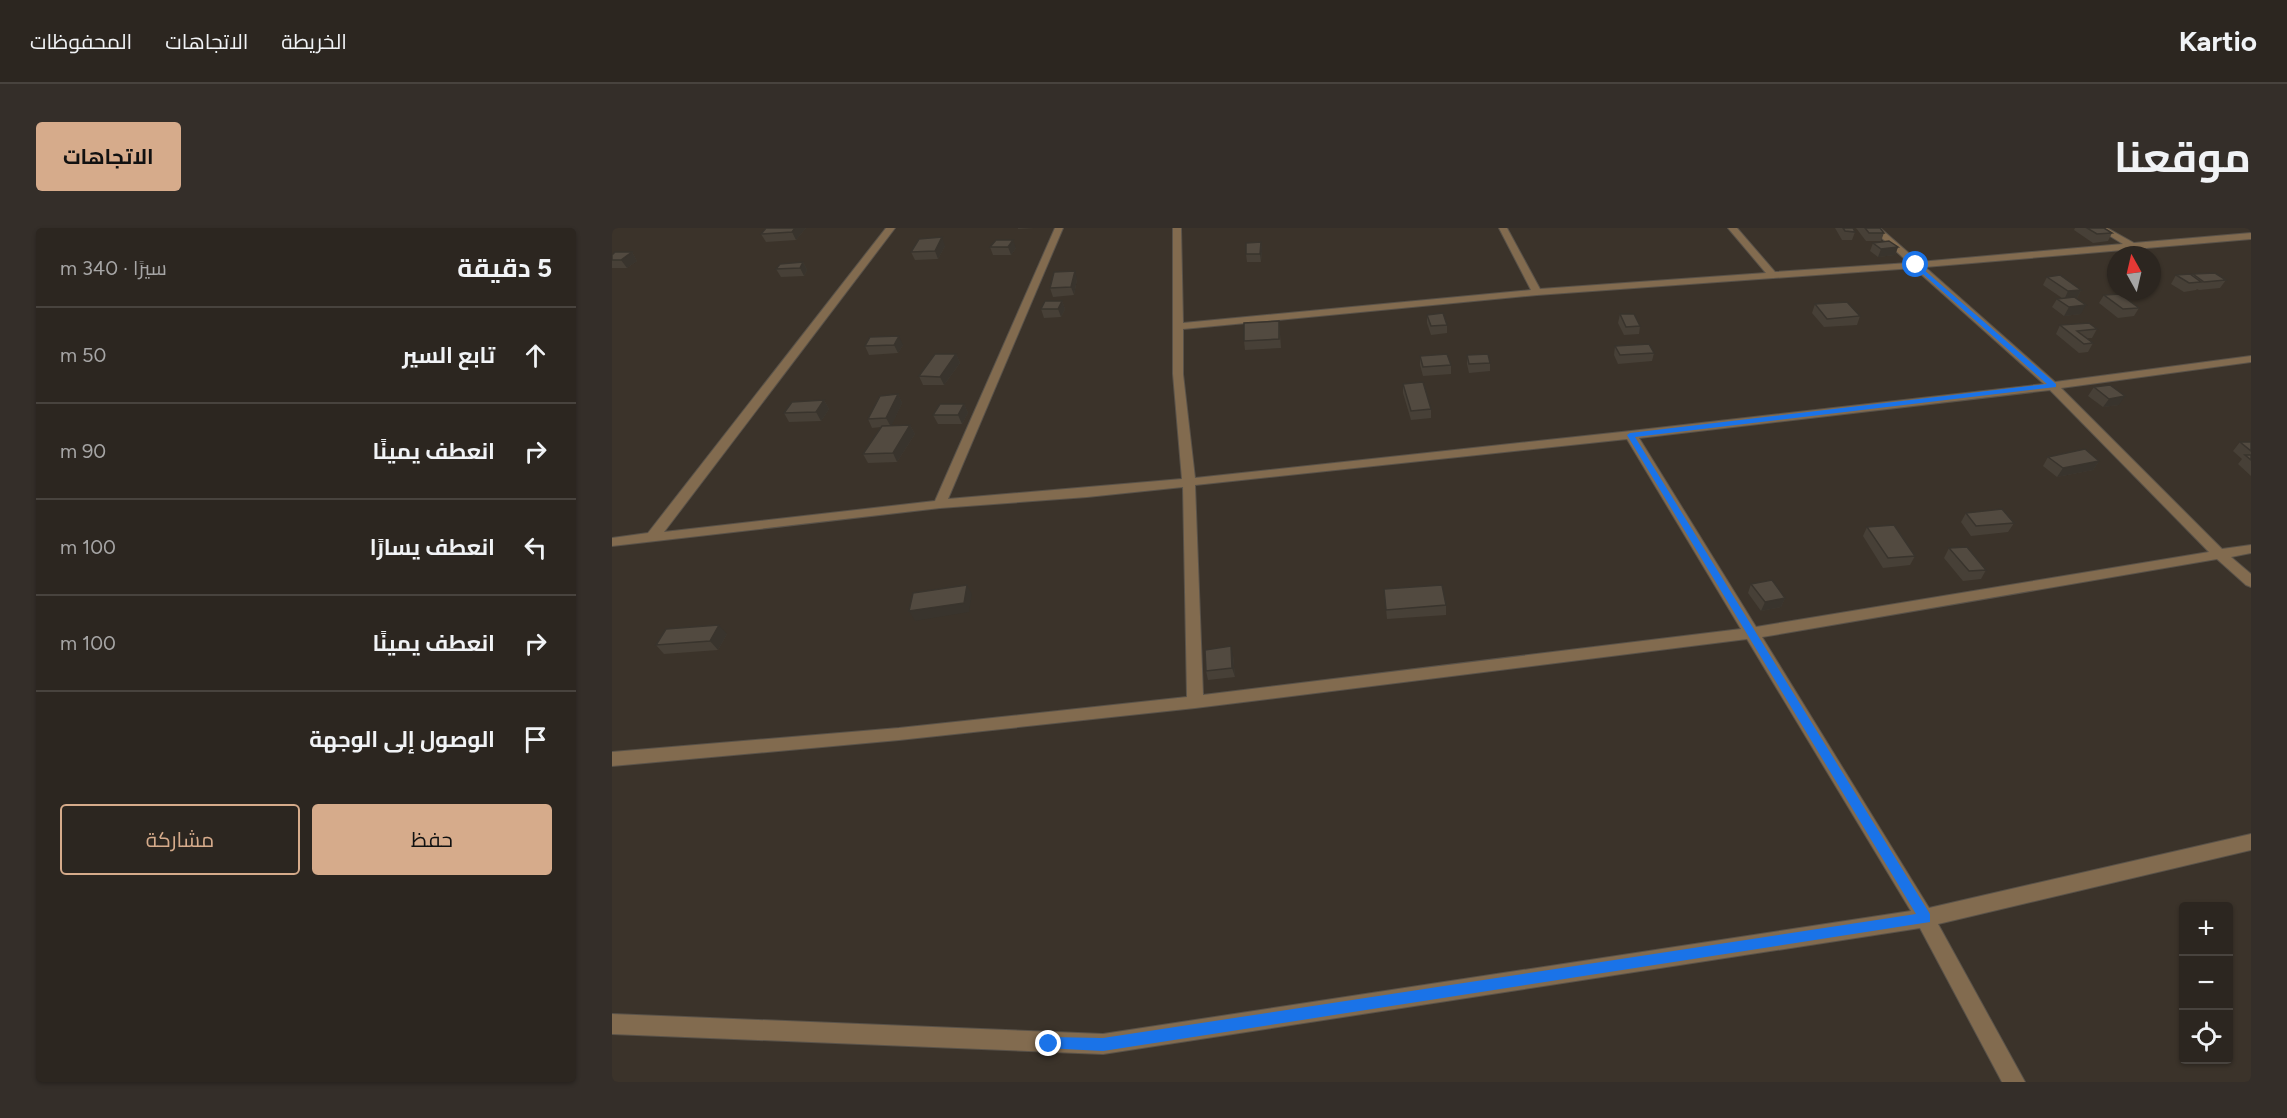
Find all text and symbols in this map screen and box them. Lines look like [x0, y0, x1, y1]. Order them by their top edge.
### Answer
text: Kartio [2179, 24, 2257, 58]
text: المحفوظات [30, 29, 132, 54]
text: الاتجاهات [165, 29, 248, 54]
text: الخريطة [281, 29, 347, 54]
button: الاتجاهات [36, 122, 181, 191]
text: موقعنا [2114, 132, 2251, 183]
north arrow [2107, 246, 2161, 300]
route start [1902, 251, 1928, 277]
text: 5 دقيقة [457, 252, 552, 284]
text: سيرًا · 340 m [60, 256, 167, 280]
icon: ahead [519, 339, 552, 372]
text: تابع السير [402, 342, 495, 369]
text: 50 m [60, 343, 106, 367]
icon: right [519, 435, 552, 468]
text: انعطف يمينًا [372, 438, 495, 465]
text: 90 m [60, 439, 106, 463]
icon: left [519, 531, 552, 564]
text: انعطف يسارًا [370, 534, 495, 561]
text: 100 m [60, 535, 116, 559]
icon: right [519, 627, 552, 660]
text: انعطف يمينًا [372, 630, 495, 657]
text: 100 m [60, 631, 116, 655]
icon: arrive [519, 723, 552, 756]
text: الوصول إلى الوجهة [309, 726, 495, 753]
button: مشاركة [60, 804, 300, 875]
button: حفظ [312, 804, 552, 875]
map controls [2179, 902, 2233, 1064]
button: + [2179, 902, 2233, 956]
button: − [2179, 956, 2233, 1010]
button: locate [2179, 1010, 2233, 1064]
route end [1035, 1030, 1061, 1056]

